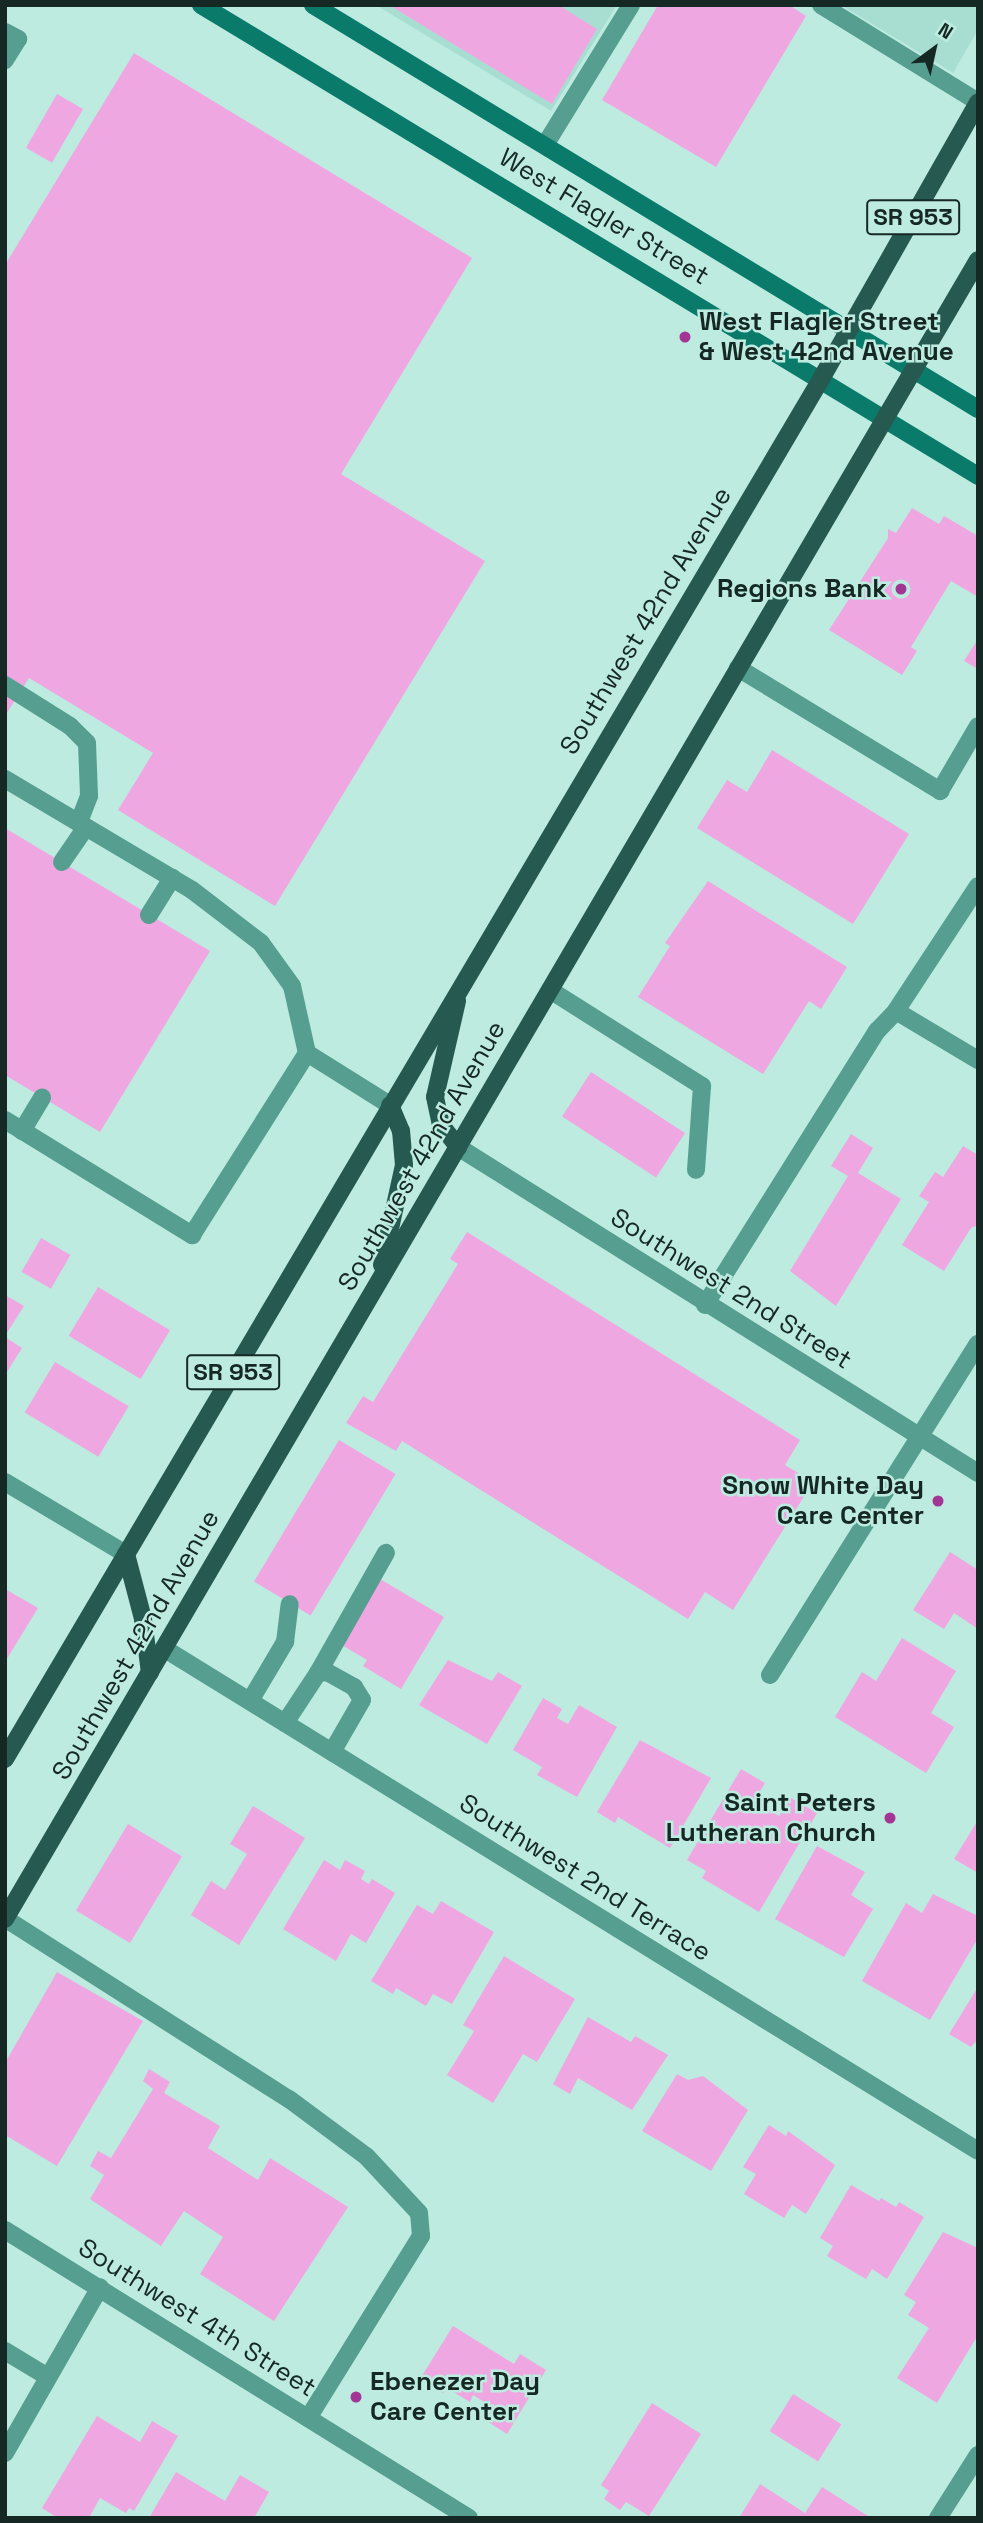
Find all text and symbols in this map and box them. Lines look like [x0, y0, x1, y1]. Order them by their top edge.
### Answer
north arrow [899, 14, 969, 84]
text: N [934, 17, 958, 45]
street label: West Flagler Street [493, 142, 715, 292]
road number: SR 953 [866, 196, 960, 238]
place label: West Flagler Street & West 42nd Avenue [699, 306, 954, 368]
marker: West Flagler Street & West 42nd Avenue [677, 329, 693, 345]
street label: Southwest 42nd Avenue [554, 481, 738, 761]
place label: Regions Bank [717, 573, 887, 605]
marker: Regions Bank [893, 581, 909, 597]
street label: Southwest 42nd Avenue [332, 1015, 512, 1297]
street label: Southwest 2nd Street [605, 1202, 857, 1376]
road number: SR 953 [186, 1352, 280, 1392]
place label: Snow White Day Care Center [722, 1470, 924, 1532]
marker: Snow White Day Care Center [930, 1493, 946, 1509]
street label: Southwest 42nd Avenue [46, 1504, 226, 1786]
place label: Saint Peters Lutheran Church [666, 1787, 876, 1848]
street label: Southwest 2nd Terrace [453, 1788, 717, 1968]
marker: Saint Peters Lutheran Church [882, 1810, 898, 1826]
street label: Southwest 4th Street [73, 2232, 321, 2404]
place label: Ebenezer Day Care Center [370, 2366, 540, 2428]
marker: Ebenezer Day Care Center [348, 2389, 364, 2405]

